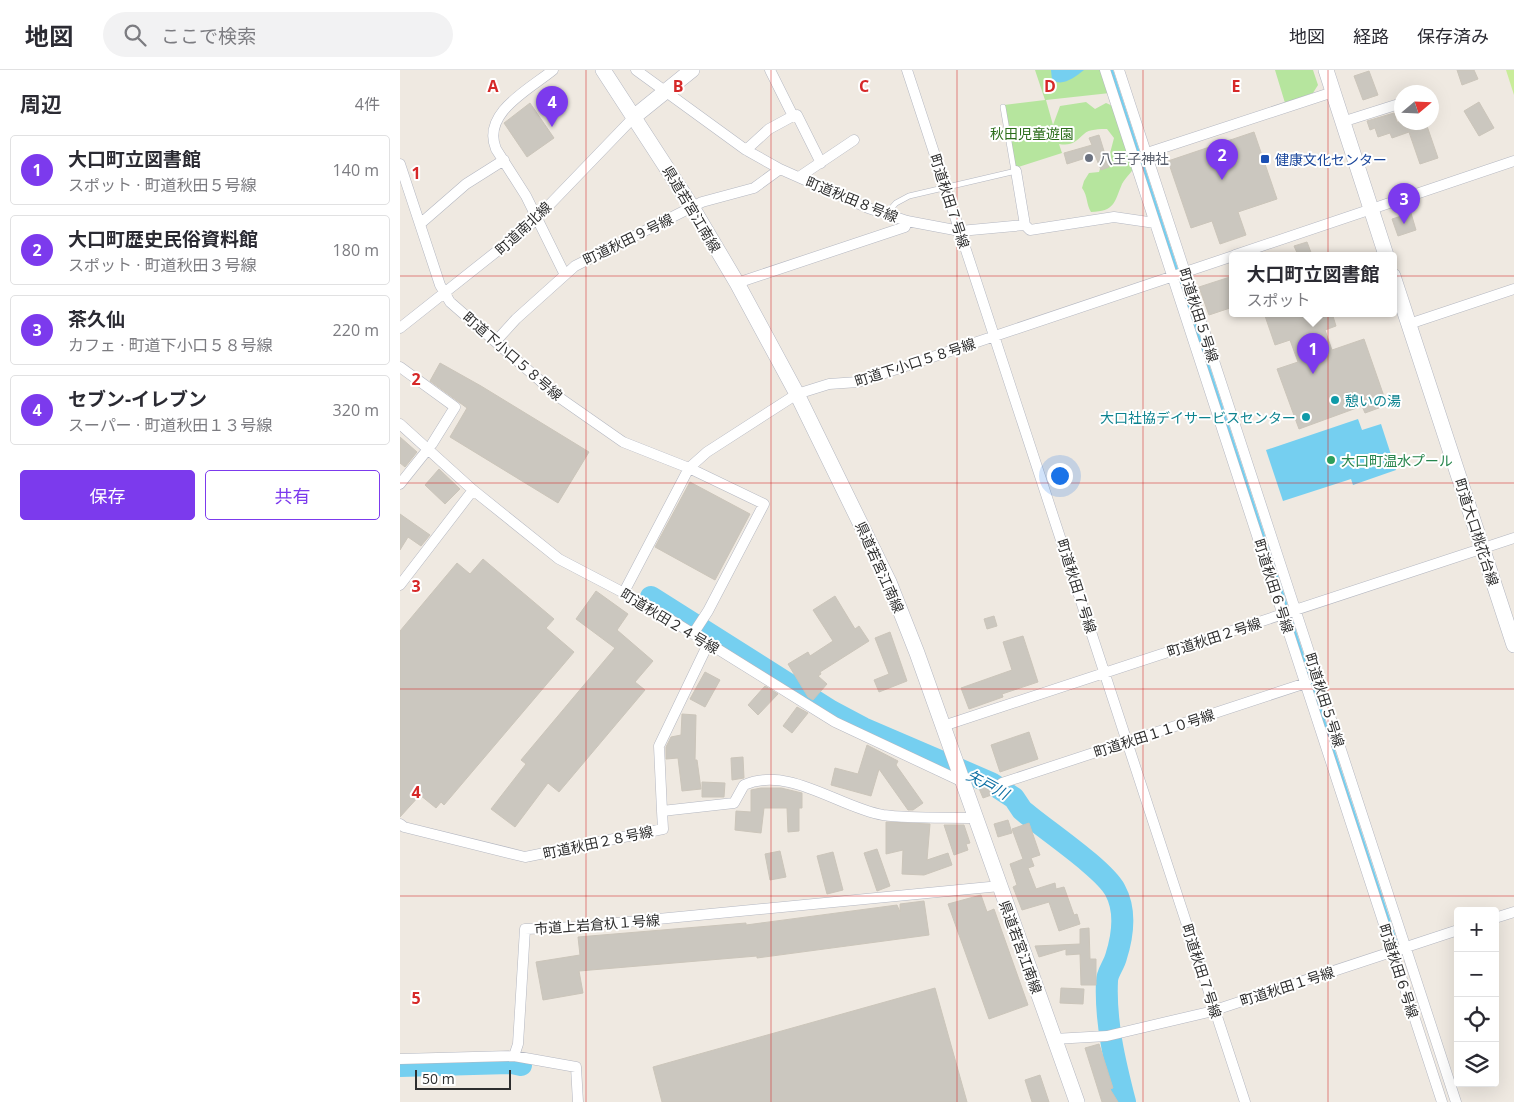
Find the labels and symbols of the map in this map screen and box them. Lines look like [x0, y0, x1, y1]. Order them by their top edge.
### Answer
text: A [487, 75, 499, 97]
text: B [673, 75, 683, 97]
text: C [859, 75, 869, 97]
text: D [1044, 75, 1056, 97]
text: E [1232, 75, 1241, 97]
north arrow [1394, 85, 1439, 130]
pin: 4 [536, 86, 568, 127]
park label: 秋田児童遊園 [990, 124, 1074, 143]
pin: 2 [1206, 139, 1238, 180]
place label: 八王子神社 [1099, 149, 1169, 168]
place label: 健康文化センター [1275, 150, 1387, 169]
street label: 町道秋田７号線 [926, 151, 974, 251]
marker: 八王子神社 [1083, 152, 1095, 164]
marker: 健康文化センター [1259, 153, 1271, 165]
text: 1 [411, 162, 421, 184]
street label: 県道若宮江南線 [659, 162, 725, 256]
street label: 町道秋田８号線 [803, 172, 901, 226]
pin: 3 [1388, 183, 1420, 224]
street label: 町道南北線 [491, 197, 555, 259]
street label: 町道秋田９号線 [580, 209, 676, 269]
street label: 町道秋田５号線 [1175, 265, 1223, 365]
street label: 町道下小口５８号線 [459, 307, 567, 405]
street label: 町道下小口５８号線 [852, 333, 978, 391]
pin: 1 [1297, 333, 1329, 374]
text: 2 [411, 368, 421, 390]
place label: 憩いの湯 [1345, 391, 1401, 410]
marker: 憩いの湯 [1329, 394, 1341, 406]
place label: 大口社協デイサービスセンター [1100, 408, 1296, 427]
marker: 大口社協デイサービスセンター [1300, 411, 1312, 423]
place label: 大口町温水プール [1341, 451, 1453, 470]
marker: 大口町温水プール [1325, 454, 1337, 466]
your location [1047, 463, 1073, 489]
street label: 町道大口桃花台線 [1451, 476, 1503, 588]
street label: 県道若宮江南線 [851, 518, 909, 616]
street label: 町道秋田７号線 [1053, 536, 1101, 636]
street label: 町道秋田６号線 [1250, 536, 1298, 636]
text: 3 [411, 575, 421, 597]
street label: 町道秋田２４号線 [617, 584, 723, 658]
street label: 町道秋田２号線 [1164, 613, 1264, 661]
street label: 町道秋田５号線 [1301, 650, 1349, 750]
street label: 町道秋田１１０号線 [1091, 704, 1217, 762]
water label: 矢戸川 [963, 765, 1014, 804]
text: 4 [411, 781, 421, 803]
street label: 町道秋田２８号線 [541, 821, 655, 863]
street label: 県道若宮江南線 [995, 898, 1047, 996]
street label: 市道上岩倉杁１号線 [533, 910, 661, 938]
street label: 町道秋田７号線 [1178, 921, 1226, 1021]
street label: 町道秋田６号線 [1375, 921, 1423, 1021]
street label: 町道秋田１号線 [1237, 962, 1337, 1010]
text: 5 [411, 987, 421, 1009]
scale bar [415, 1067, 511, 1090]

